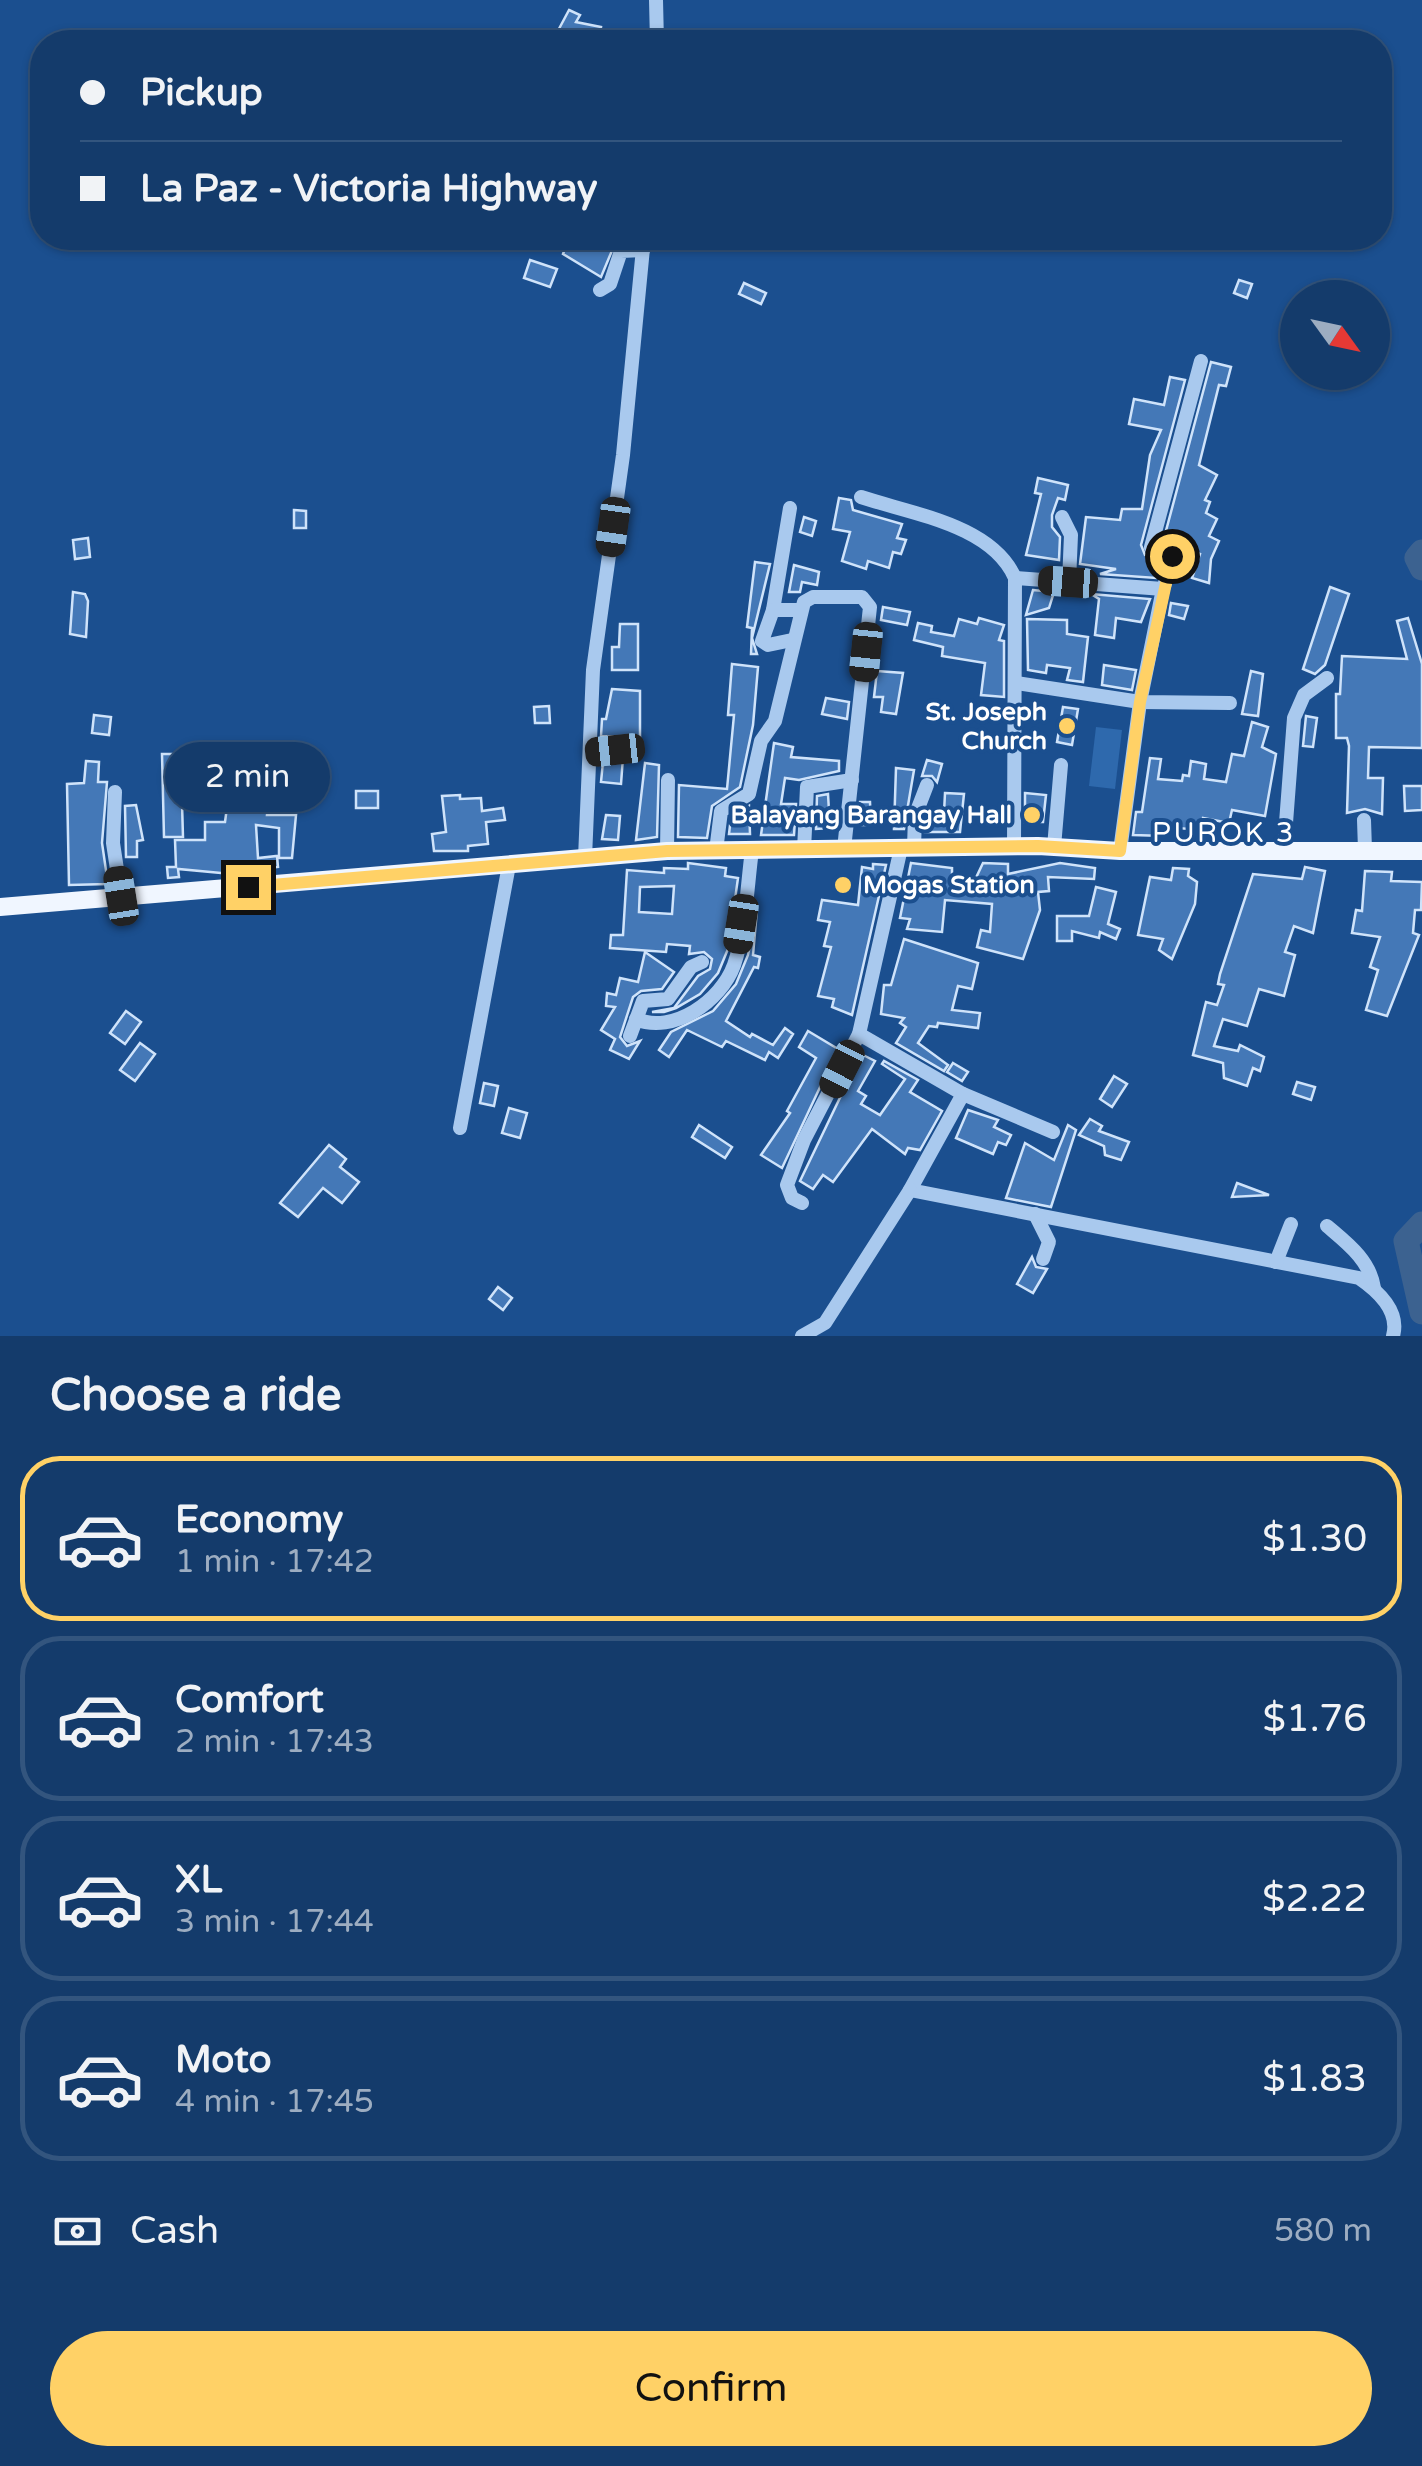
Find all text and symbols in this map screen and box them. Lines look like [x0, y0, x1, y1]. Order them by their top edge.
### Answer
text: Pickup [140, 70, 263, 116]
text: La Paz - Victoria Highway [140, 166, 597, 212]
north arrow [1280, 280, 1390, 390]
map controls [1280, 280, 1390, 390]
car [594, 495, 632, 559]
route start [1150, 534, 1195, 579]
car [1037, 565, 1099, 599]
car [848, 621, 884, 683]
place label: St. Joseph Church [926, 697, 1047, 756]
marker: St. Joseph Church [1056, 715, 1078, 737]
car [584, 732, 646, 768]
callout: 2 min [166, 742, 330, 812]
text: 2 min [205, 758, 290, 796]
place label: Balayang Barangay Hall [731, 800, 1012, 830]
marker: Balayang Barangay Hall [1021, 804, 1043, 826]
district label: PUROK 3 [1152, 816, 1296, 850]
car [101, 864, 141, 928]
route end [226, 865, 271, 910]
place label: Mogas Station [863, 870, 1035, 900]
marker: Mogas Station [832, 874, 854, 896]
car [721, 892, 761, 956]
car [815, 1035, 869, 1103]
text: Choose a ride [50, 1369, 341, 1423]
icon: car [55, 1494, 145, 1584]
text: Economy [175, 1497, 343, 1543]
text: $1.30 [1262, 1516, 1367, 1562]
text: 1 min · 17:42 [175, 1543, 374, 1581]
icon: car [55, 1674, 145, 1764]
text: Comfort [175, 1677, 324, 1723]
text: $1.76 [1262, 1696, 1367, 1742]
text: 2 min · 17:43 [175, 1723, 374, 1761]
icon: car [55, 1854, 145, 1944]
text: XL [175, 1857, 222, 1903]
text: $2.22 [1262, 1876, 1367, 1922]
text: 3 min · 17:44 [175, 1903, 374, 1941]
icon: car [55, 2034, 145, 2124]
text: Moto [175, 2037, 271, 2083]
text: $1.83 [1262, 2056, 1367, 2102]
text: 4 min · 17:45 [175, 2083, 374, 2121]
icon: cash [50, 2204, 105, 2259]
text: Cash [130, 2208, 219, 2254]
text: 580 m [1274, 2212, 1372, 2250]
button: Confirm [50, 2331, 1372, 2446]

